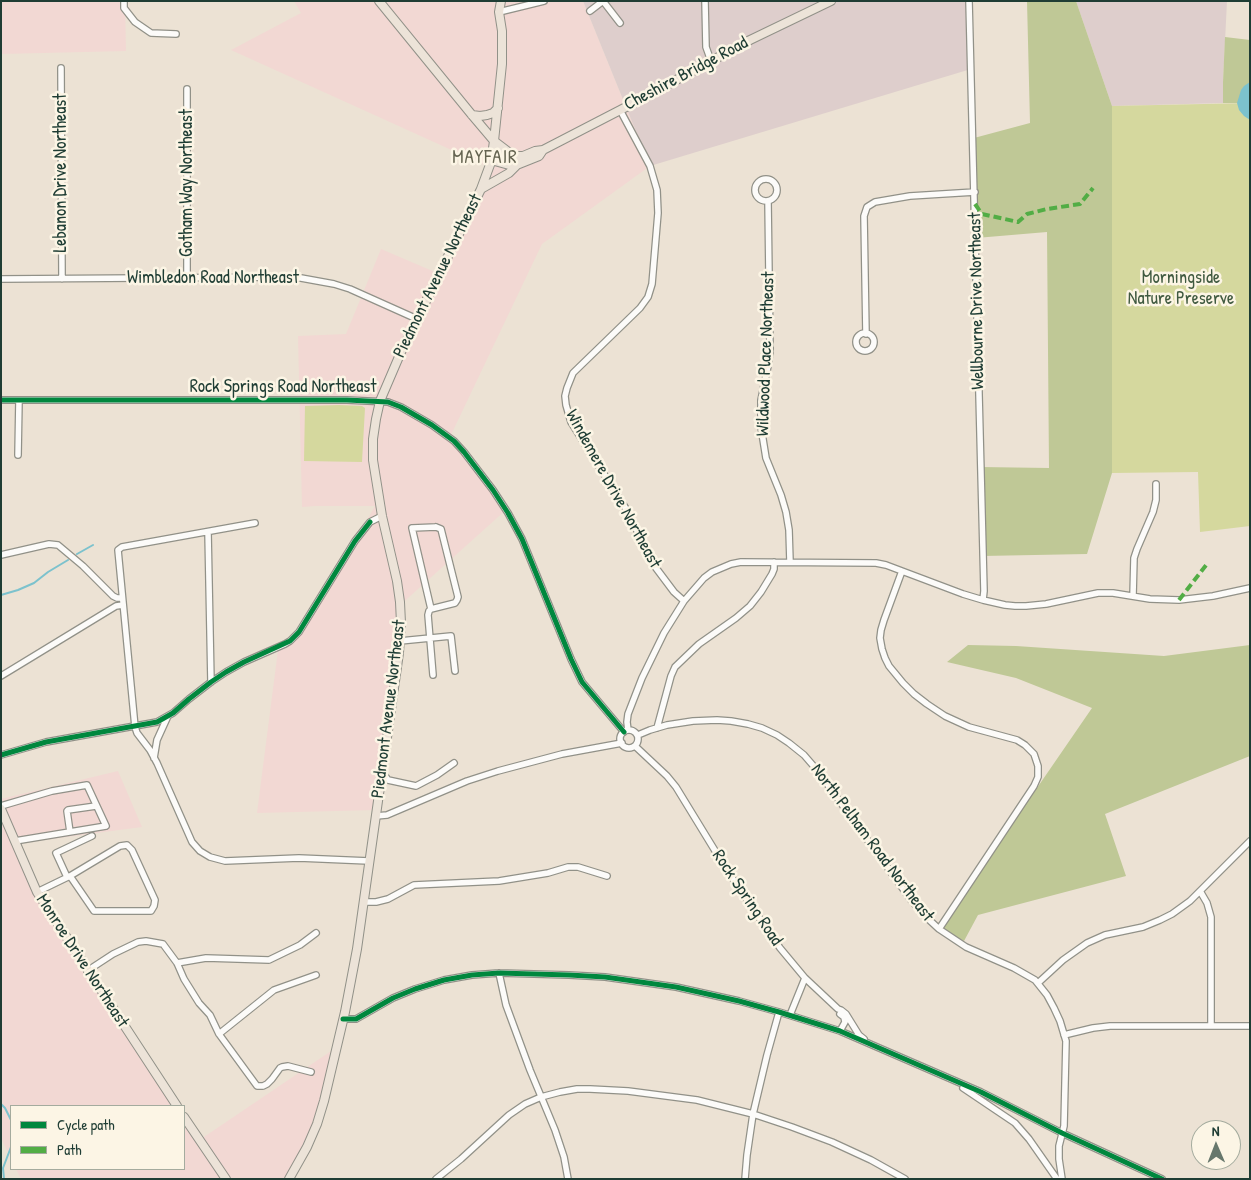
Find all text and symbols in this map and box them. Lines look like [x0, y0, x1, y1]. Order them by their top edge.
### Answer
street label: Cheshire Bridge Road [620, 32, 752, 116]
street label: Lebanon Drive Northeast [50, 94, 72, 252]
street label: Gotham Way Northeast [176, 109, 198, 257]
district label: MAYFAIR [451, 147, 519, 169]
street label: Piedmont Avenue Northeast [389, 191, 487, 361]
street label: Wellbourne Drive Northeast [965, 212, 989, 390]
street label: Wimbledon Road Northeast [127, 267, 299, 289]
park label: Morningside Nature Preserve [1128, 267, 1234, 310]
street label: Wildwood Place Northeast [752, 271, 780, 437]
street label: Rock Springs Road Northeast [190, 376, 376, 398]
street label: Windemere Drive Northeast [560, 406, 666, 572]
street label: Piedmont Avenue Northeast [367, 619, 411, 799]
street label: North Pelham Road Northeast [806, 760, 938, 926]
street label: Rock Spring Road [707, 846, 787, 950]
street label: Monroe Drive Northeast [31, 890, 133, 1032]
legend [10, 1105, 185, 1170]
text: Cycle path [57, 1114, 115, 1135]
north arrow [1191, 1120, 1241, 1170]
text: N [1212, 1121, 1220, 1140]
text: Path [57, 1139, 82, 1160]

